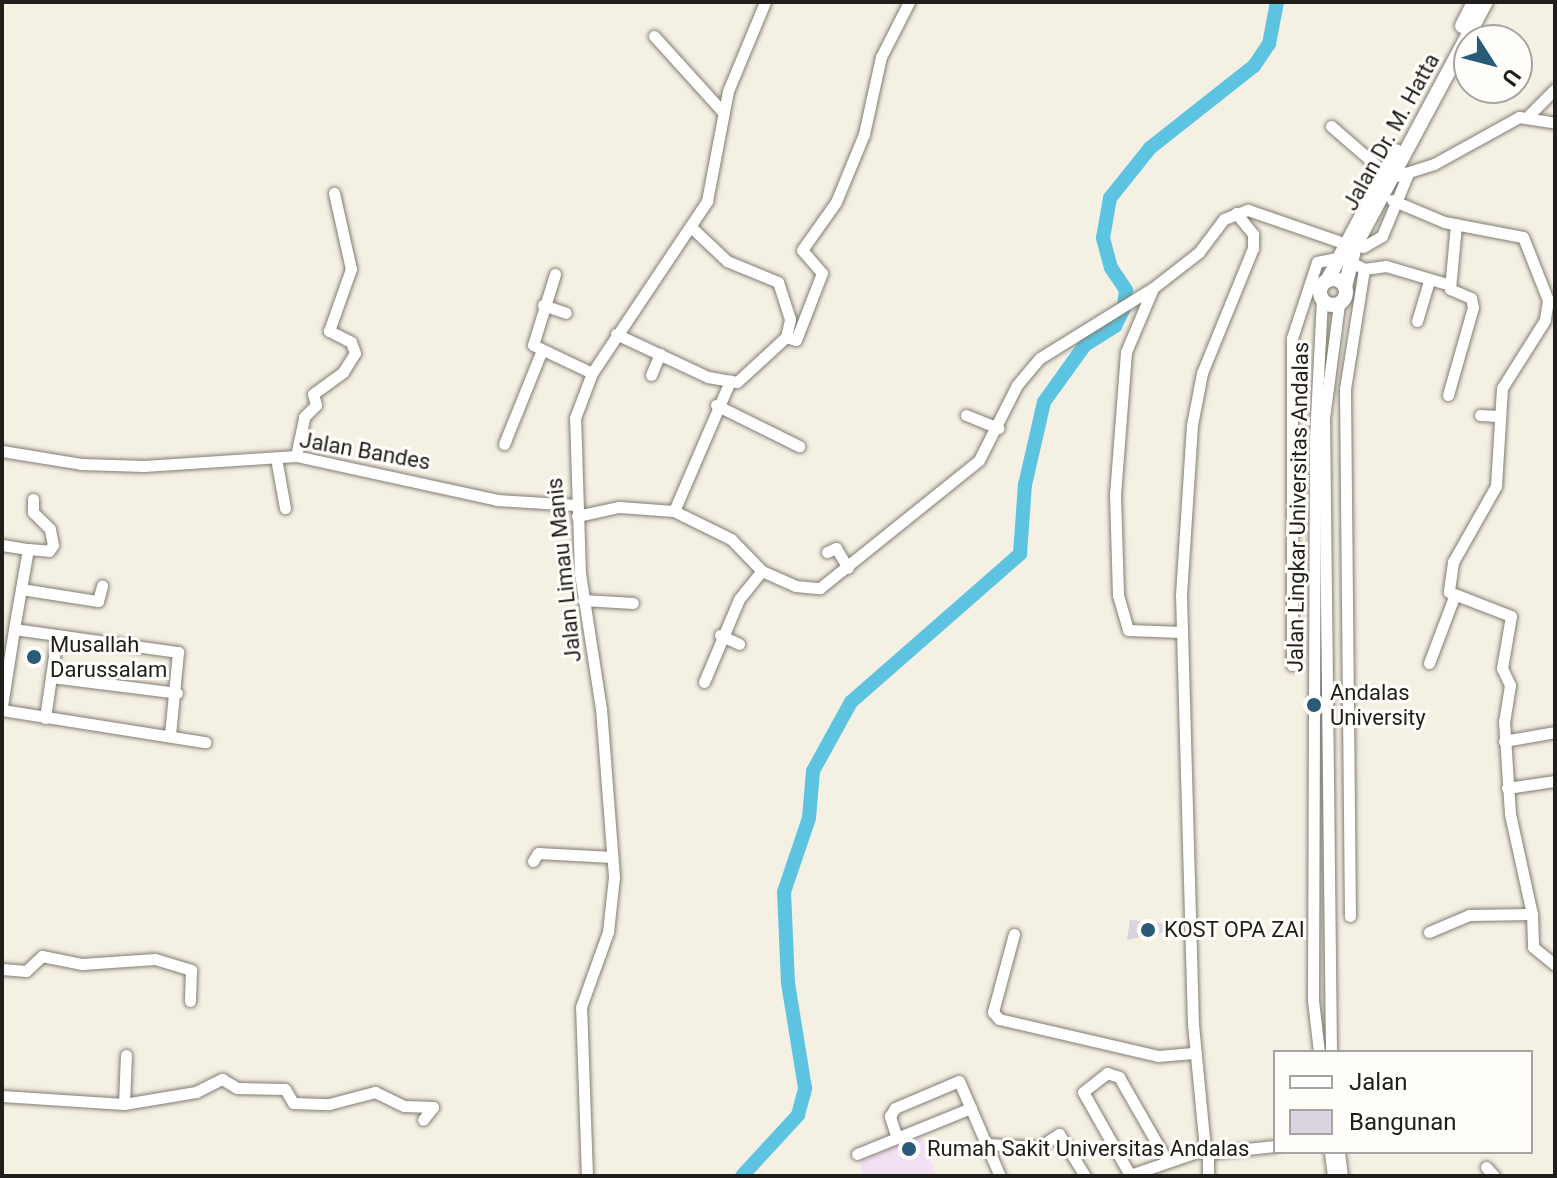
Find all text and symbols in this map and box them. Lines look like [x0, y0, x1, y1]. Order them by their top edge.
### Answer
north arrow [1453, 24, 1533, 104]
street label: Jalan Dr. M. Hatta [1337, 49, 1445, 215]
text: U [1497, 64, 1526, 90]
street label: Jalan Lingkar Universitas Andalas [1282, 342, 1314, 672]
street label: Jalan Bandes [298, 427, 432, 475]
street label: Jalan Limau Manis [541, 477, 587, 663]
place label: Musallah Darussalam [50, 631, 167, 682]
marker: Musallah Darussalam [25, 648, 43, 666]
place label: Andalas University [1330, 679, 1426, 730]
marker: Andalas University [1305, 696, 1323, 714]
place label: KOST OPA ZAI [1164, 917, 1305, 943]
marker: KOST OPA ZAI [1139, 921, 1157, 939]
legend [1273, 1050, 1533, 1154]
text: Jalan [1349, 1068, 1407, 1096]
text: Bangunan [1349, 1108, 1457, 1136]
place label: Rumah Sakit Universitas Andalas [927, 1136, 1249, 1162]
marker: Rumah Sakit Universitas Andalas [898, 1138, 920, 1160]

